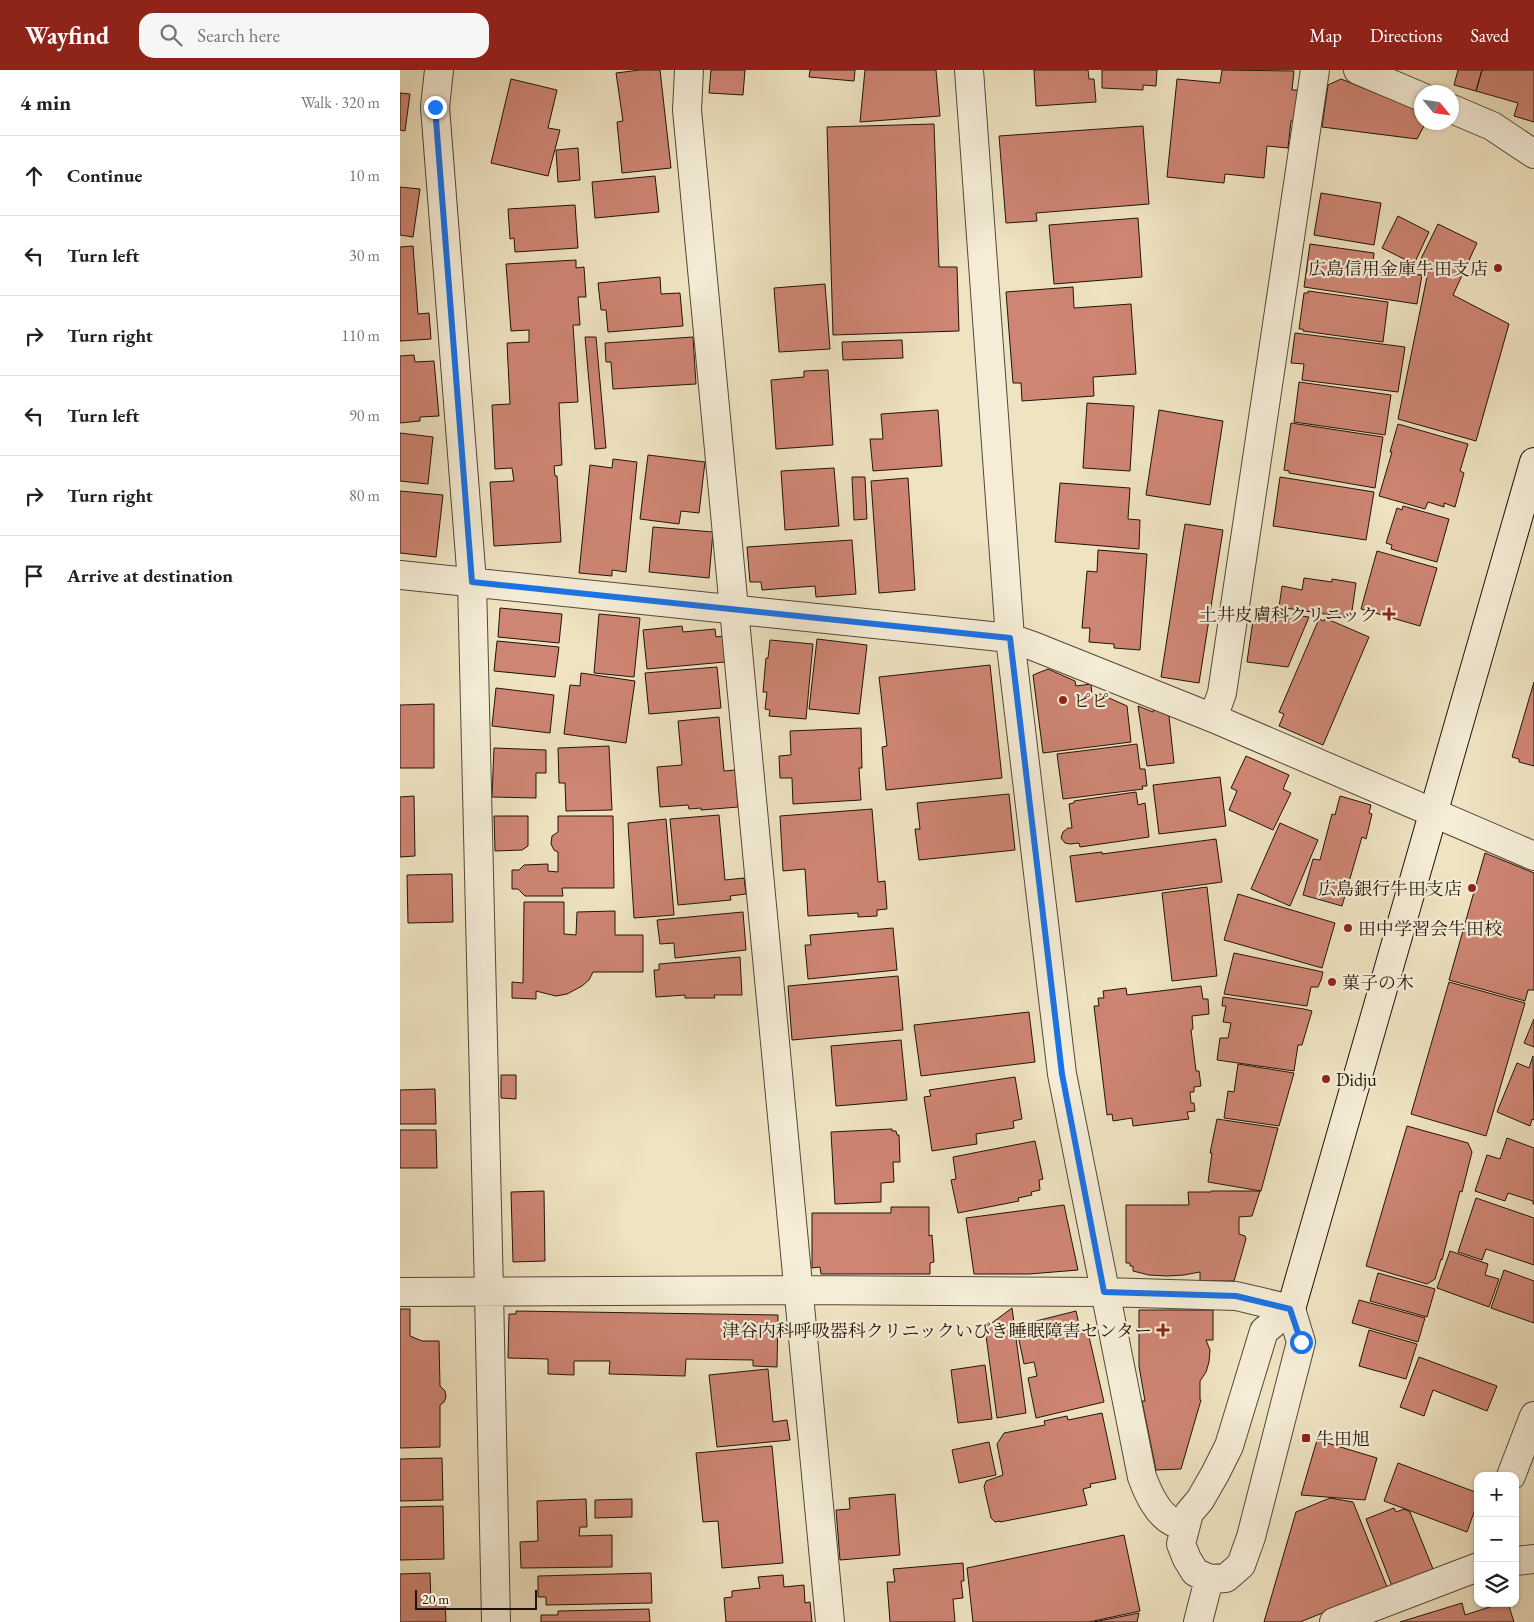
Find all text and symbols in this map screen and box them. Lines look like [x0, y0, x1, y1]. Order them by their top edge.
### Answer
search box [139, 13, 489, 58]
text: Wayfind [25, 20, 109, 51]
icon: search [157, 21, 185, 49]
text: Search here [197, 23, 280, 48]
text: Map [1310, 24, 1342, 47]
text: Directions [1370, 24, 1442, 47]
text: Saved [1470, 24, 1509, 47]
north arrow [1414, 85, 1459, 130]
text: 4 min [20, 89, 71, 116]
text: Walk · 320 m [301, 92, 380, 113]
route end [424, 96, 447, 119]
icon: ahead [20, 162, 48, 190]
text: Continue [67, 163, 142, 188]
text: 10 m [349, 165, 380, 186]
icon: left [20, 242, 48, 270]
text: Turn left [67, 243, 139, 268]
text: 30 m [349, 245, 380, 266]
place label: 広島信用金庫牛田支店 [1308, 257, 1488, 280]
marker: 広島信用金庫牛田支店 [1492, 262, 1504, 274]
icon: right [20, 322, 48, 350]
text: Turn right [67, 323, 153, 348]
text: 110 m [341, 325, 380, 346]
icon: left [20, 402, 48, 430]
text: Turn left [67, 403, 139, 428]
text: 90 m [349, 405, 380, 426]
icon: right [20, 482, 48, 510]
text: Turn right [67, 483, 153, 508]
text: 80 m [349, 485, 380, 506]
icon: arrive [20, 562, 48, 590]
text: Arrive at destination [67, 563, 233, 588]
place label: 土井皮膚科クリニック [1199, 603, 1378, 626]
marker: 土井皮膚科クリニック [1382, 607, 1396, 621]
place label: ピピ [1073, 689, 1109, 712]
marker: ピピ [1057, 694, 1069, 706]
place label: 広島銀行牛田支店 [1318, 877, 1462, 900]
marker: 広島銀行牛田支店 [1466, 882, 1478, 894]
place label: 田中学習会牛田校 [1358, 917, 1502, 940]
marker: 田中学習会牛田校 [1342, 922, 1354, 934]
place label: 菓子の木 [1342, 971, 1414, 994]
marker: 菓子の木 [1326, 976, 1338, 988]
place label: Didju [1336, 1068, 1377, 1091]
marker: Didju [1320, 1073, 1332, 1085]
place label: 津谷内科呼吸器科クリニックいびき睡眠障害センター [722, 1319, 1152, 1342]
marker: 津谷内科呼吸器科クリニックいびき睡眠障害センター [1156, 1323, 1170, 1337]
route start [1290, 1331, 1313, 1354]
place label: 牛田旭 [1316, 1427, 1370, 1450]
marker: 牛田旭 [1300, 1432, 1312, 1444]
map controls [1474, 1472, 1519, 1607]
button: + [1474, 1472, 1519, 1517]
button: − [1474, 1517, 1519, 1562]
button: layers [1474, 1562, 1519, 1607]
scale bar [415, 1587, 538, 1610]
text: 20 m [422, 1590, 449, 1608]

